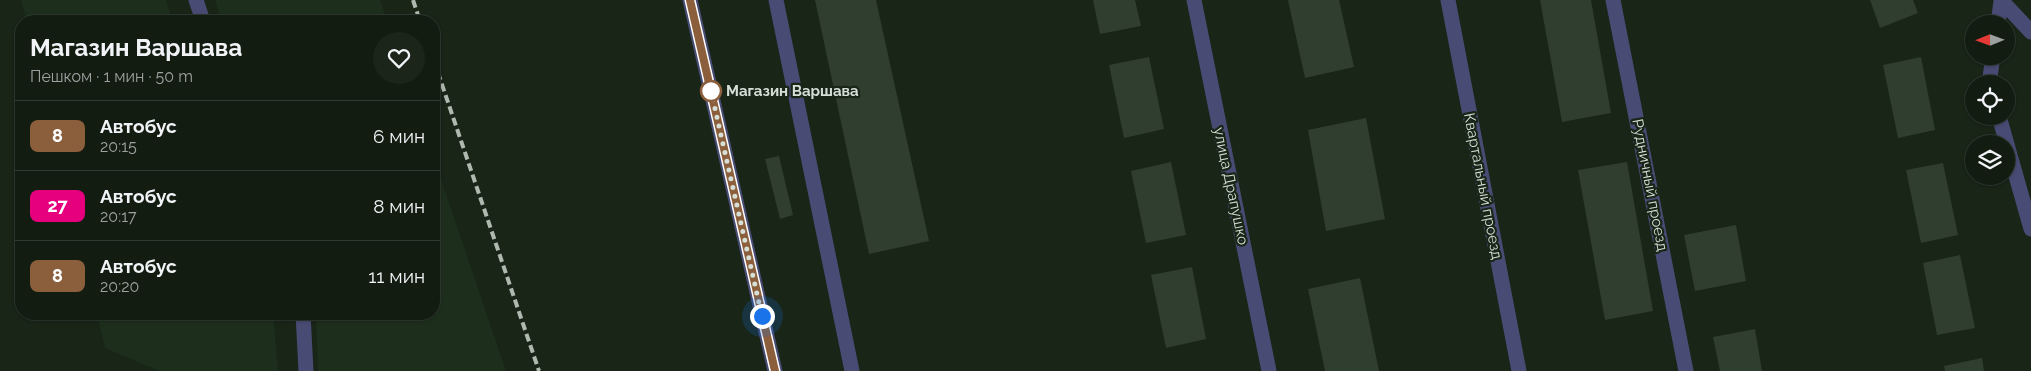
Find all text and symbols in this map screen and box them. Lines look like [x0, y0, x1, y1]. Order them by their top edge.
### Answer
north arrow [1965, 15, 2015, 65]
map controls [1965, 15, 2015, 185]
button: heart [373, 32, 425, 84]
text: Магазин Варшава [30, 33, 242, 62]
text: Пешком · 1 мин · 50 m [30, 67, 193, 86]
button: locate [1965, 75, 2015, 125]
marker: Магазин Варшава [700, 80, 722, 102]
place label: Магазин Варшава [726, 82, 859, 100]
street label: Квартальный проезд [1460, 111, 1506, 261]
text: Автобус [100, 115, 177, 137]
street label: Рудничный проезд [1628, 117, 1672, 253]
text: 8 [52, 125, 63, 146]
text: 6 мин [373, 125, 425, 147]
street label: улица Драпушко [1210, 126, 1252, 247]
button: layers [1965, 135, 2015, 185]
text: 20:15 [100, 137, 137, 156]
text: Автобус [100, 185, 177, 207]
text: 27 [47, 195, 68, 216]
text: 8 мин [373, 195, 425, 217]
text: 20:17 [100, 207, 136, 226]
text: Автобус [100, 255, 177, 277]
text: 8 [52, 265, 63, 286]
text: 11 мин [368, 265, 425, 287]
text: 20:20 [100, 277, 139, 296]
your location [750, 304, 775, 329]

